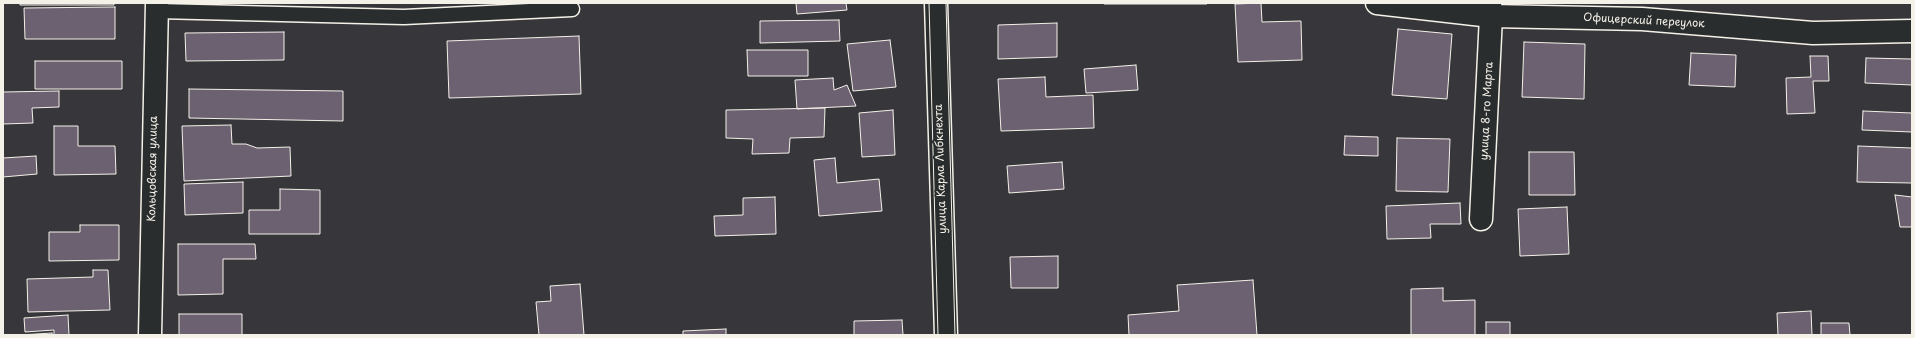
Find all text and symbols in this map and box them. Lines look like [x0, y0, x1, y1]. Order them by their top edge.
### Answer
street label: Офицерский переулок [1583, 11, 1705, 31]
street label: улица 8-го Марта [1478, 61, 1496, 161]
street label: улица Карла Либкнехта [932, 104, 950, 234]
street label: Кольцовская улица [145, 116, 161, 222]

